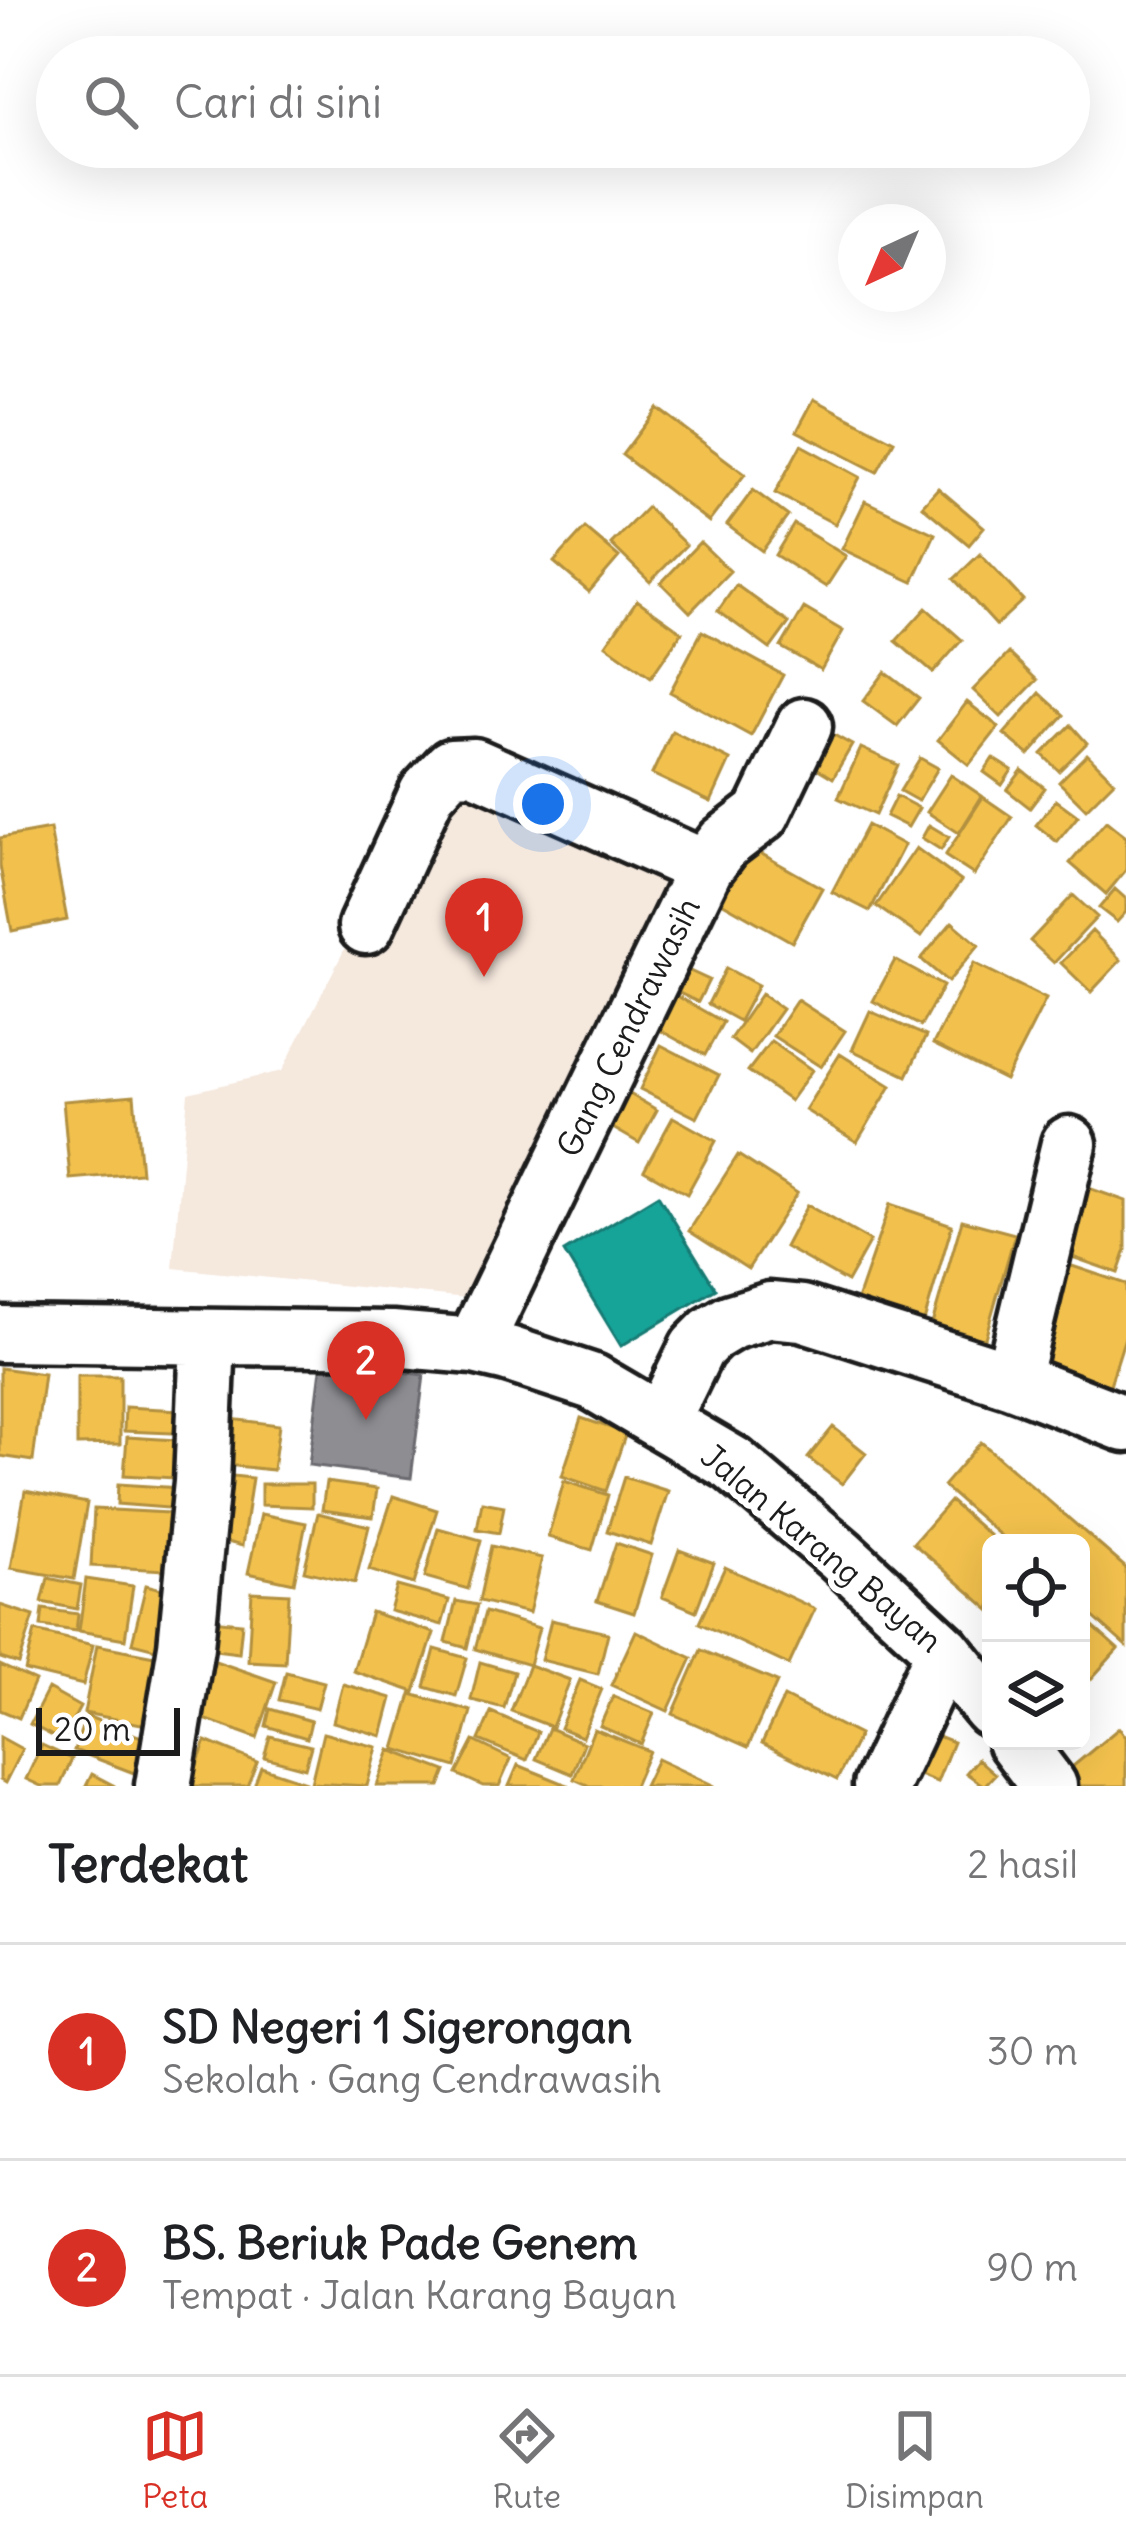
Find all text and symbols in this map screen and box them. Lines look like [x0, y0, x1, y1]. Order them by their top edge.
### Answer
search box [36, 36, 1090, 168]
icon: search [78, 69, 144, 135]
text: Cari di sini [174, 74, 382, 130]
north arrow [838, 204, 946, 312]
your location [513, 774, 573, 834]
pin: 1 [445, 878, 523, 977]
street label: Gang Cendrawasih [547, 890, 709, 1164]
pin: 2 [327, 1321, 405, 1420]
street label: Jalan Karang Bayan [693, 1435, 951, 1661]
map controls [982, 1534, 1090, 1750]
button: locate [982, 1534, 1090, 1642]
button: layers [982, 1642, 1090, 1750]
scale bar [36, 1702, 180, 1755]
text: 20 m [54, 1708, 131, 1750]
text: Terdekat [48, 1832, 248, 1896]
text: 2 hasil [967, 1840, 1078, 1889]
text: SD Negeri 1 Sigerongan [162, 1999, 632, 2055]
text: 1 [79, 2027, 95, 2076]
text: 30 m [987, 2027, 1078, 2076]
text: Sekolah · Gang Cendrawasih [162, 2055, 662, 2104]
text: BS. Beriuk Pade Genem [162, 2215, 638, 2271]
text: 2 [76, 2243, 98, 2292]
text: 90 m [986, 2243, 1078, 2292]
text: Tempat · Jalan Karang Bayan [162, 2271, 677, 2320]
tab: Peta [142, 2403, 208, 2517]
tab: Rute [492, 2403, 561, 2517]
tab: Disimpan [845, 2403, 984, 2517]

